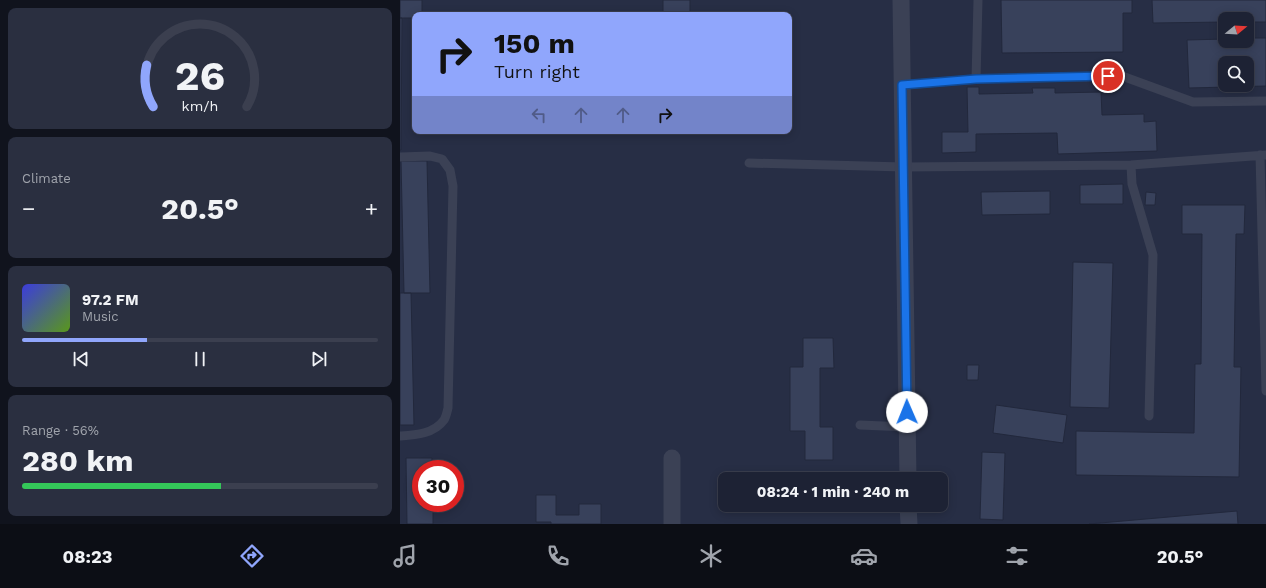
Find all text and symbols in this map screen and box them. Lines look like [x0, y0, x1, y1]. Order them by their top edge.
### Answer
north arrow [1218, 12, 1254, 48]
map controls [1218, 12, 1254, 92]
text: 150 m [494, 27, 575, 60]
icon: right [428, 28, 480, 80]
text: 26 [175, 50, 225, 99]
button: search [1218, 56, 1254, 92]
pin [1091, 59, 1125, 93]
text: Turn right [494, 61, 580, 82]
icon: arrive [1097, 65, 1119, 87]
text: km/h [182, 97, 218, 113]
icon: left [528, 104, 550, 126]
icon: ahead [570, 104, 592, 126]
icon: ahead [612, 104, 634, 126]
icon: right [654, 104, 676, 126]
text: Climate [22, 171, 71, 186]
text: 20.5° [161, 191, 239, 226]
text: − [22, 196, 35, 221]
text: + [365, 196, 378, 221]
text: 97.2 FM [82, 291, 139, 309]
text: Music [82, 309, 119, 324]
icon: previous [70, 348, 92, 370]
icon: pause [189, 348, 211, 370]
icon: next [308, 348, 330, 370]
position arrow [886, 391, 928, 433]
text: Range · 56% [22, 423, 99, 438]
text: 280 km [22, 443, 133, 478]
speed limit sign: 30 [412, 460, 464, 512]
text: 08:24 · 1 min · 240 m [757, 483, 909, 501]
icon: directions [238, 542, 266, 570]
icon: music [391, 542, 419, 570]
icon: phone [544, 542, 572, 570]
icon: climate [697, 542, 725, 570]
icon: car [850, 542, 878, 570]
icon: filters [1003, 542, 1031, 570]
text: 08:23 [63, 546, 112, 567]
text: 20.5° [1157, 546, 1203, 567]

